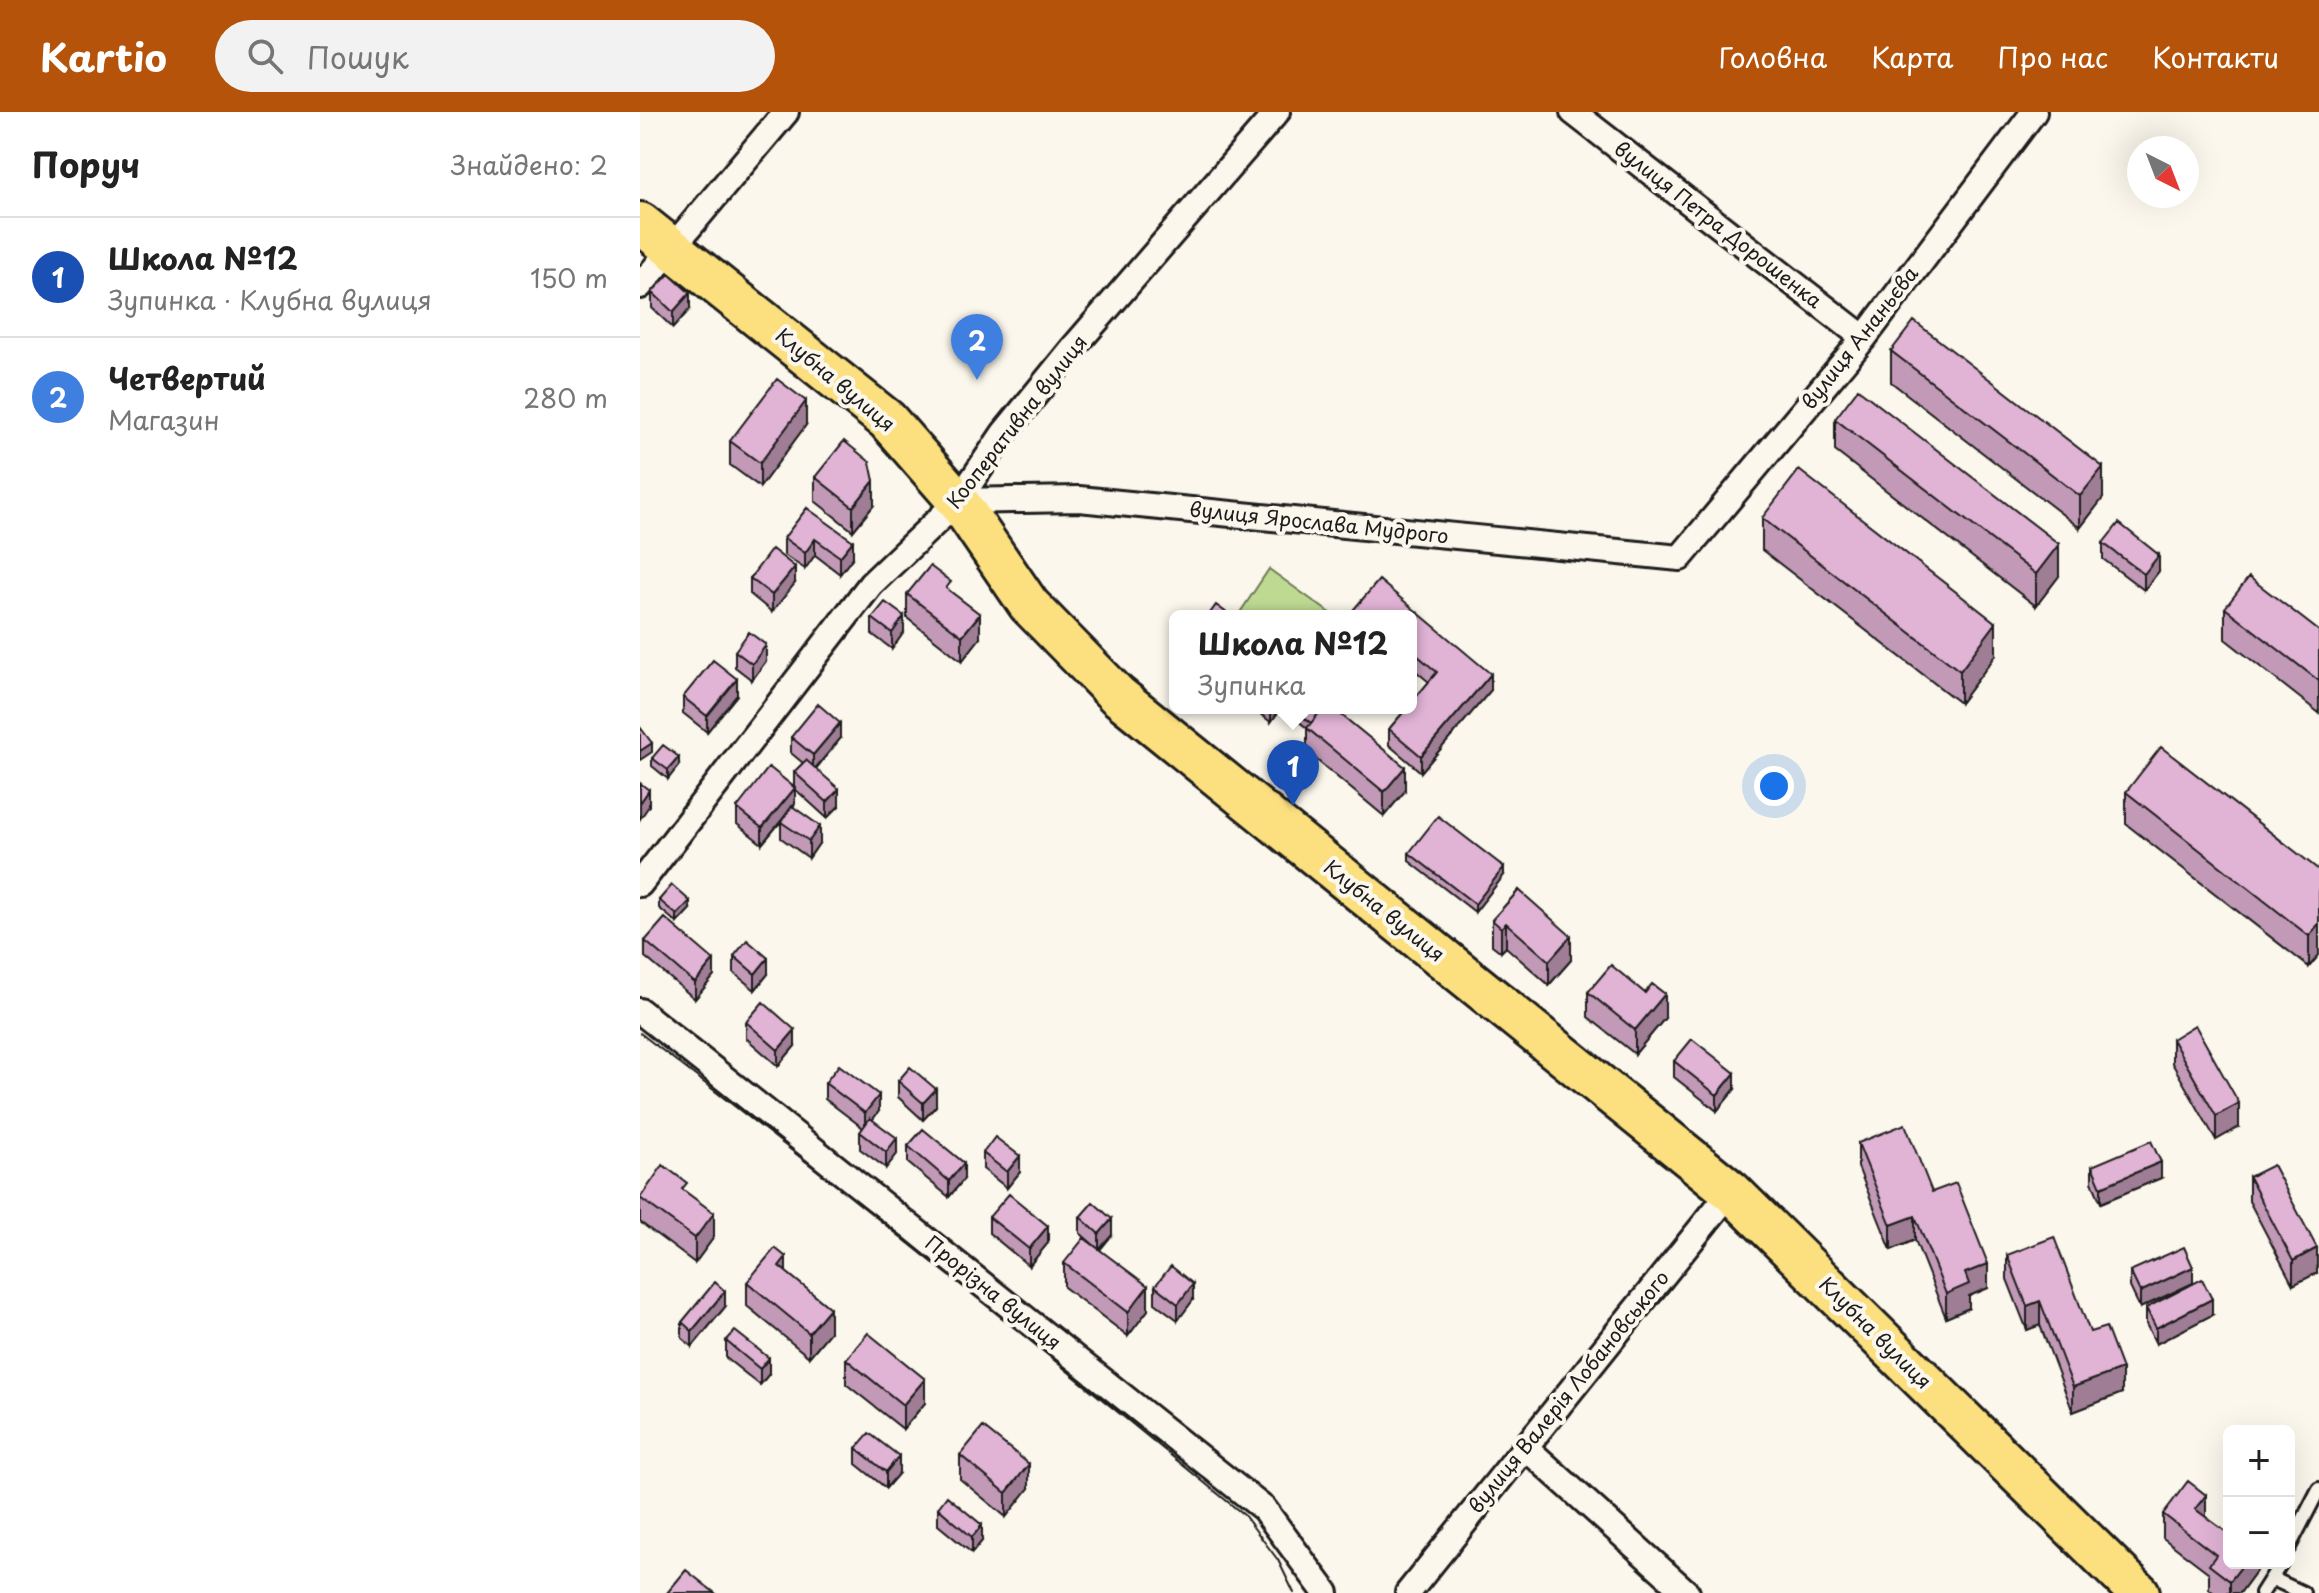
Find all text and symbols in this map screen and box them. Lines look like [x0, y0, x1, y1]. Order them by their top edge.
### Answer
search box [215, 20, 775, 92]
text: Kartio [40, 28, 167, 85]
icon: search [243, 34, 287, 78]
text: Пошук [307, 34, 409, 79]
text: Головна [1718, 35, 1827, 78]
text: Карта [1871, 35, 1953, 78]
text: Про нас [1997, 35, 2108, 78]
text: Контакти [2152, 35, 2279, 78]
street label: вулиця Петра Дорошенка [1608, 133, 1829, 315]
north arrow [2127, 136, 2199, 208]
text: Поруч [32, 138, 140, 190]
text: Знайдено: 2 [451, 145, 608, 184]
text: Школа №12 [108, 235, 298, 280]
text: 1 [52, 258, 64, 297]
text: 150 m [530, 258, 608, 297]
street label: вулиця Ананьєва [1794, 259, 1925, 415]
text: Зупинка · Клубна вулиця [108, 280, 432, 319]
pin: 2 [951, 314, 1003, 380]
street label: Клубна вулиця [769, 320, 902, 438]
street label: Кооперативна вулиця [939, 328, 1094, 515]
text: Четвертий [108, 355, 266, 400]
text: 2 [49, 378, 67, 417]
text: 280 m [523, 378, 608, 417]
text: Магазин [108, 400, 219, 439]
street label: вулиця Ярослава Мудрого [1188, 493, 1450, 551]
popup [1169, 610, 1417, 714]
text: Школа №12 [1198, 620, 1388, 665]
text: Зупинка [1198, 665, 1305, 704]
pin: 1 [1267, 740, 1319, 806]
your location [1754, 766, 1794, 806]
street label: Клубна вулиця [1318, 852, 1452, 969]
street label: Прорізна вулиця [919, 1228, 1068, 1357]
street label: вулиця Валерія Лобановського [1461, 1263, 1676, 1519]
street label: Клубна вулиця [1813, 1269, 1939, 1395]
map controls [2223, 1425, 2295, 1569]
button: + [2223, 1425, 2295, 1497]
button: − [2223, 1497, 2295, 1569]

